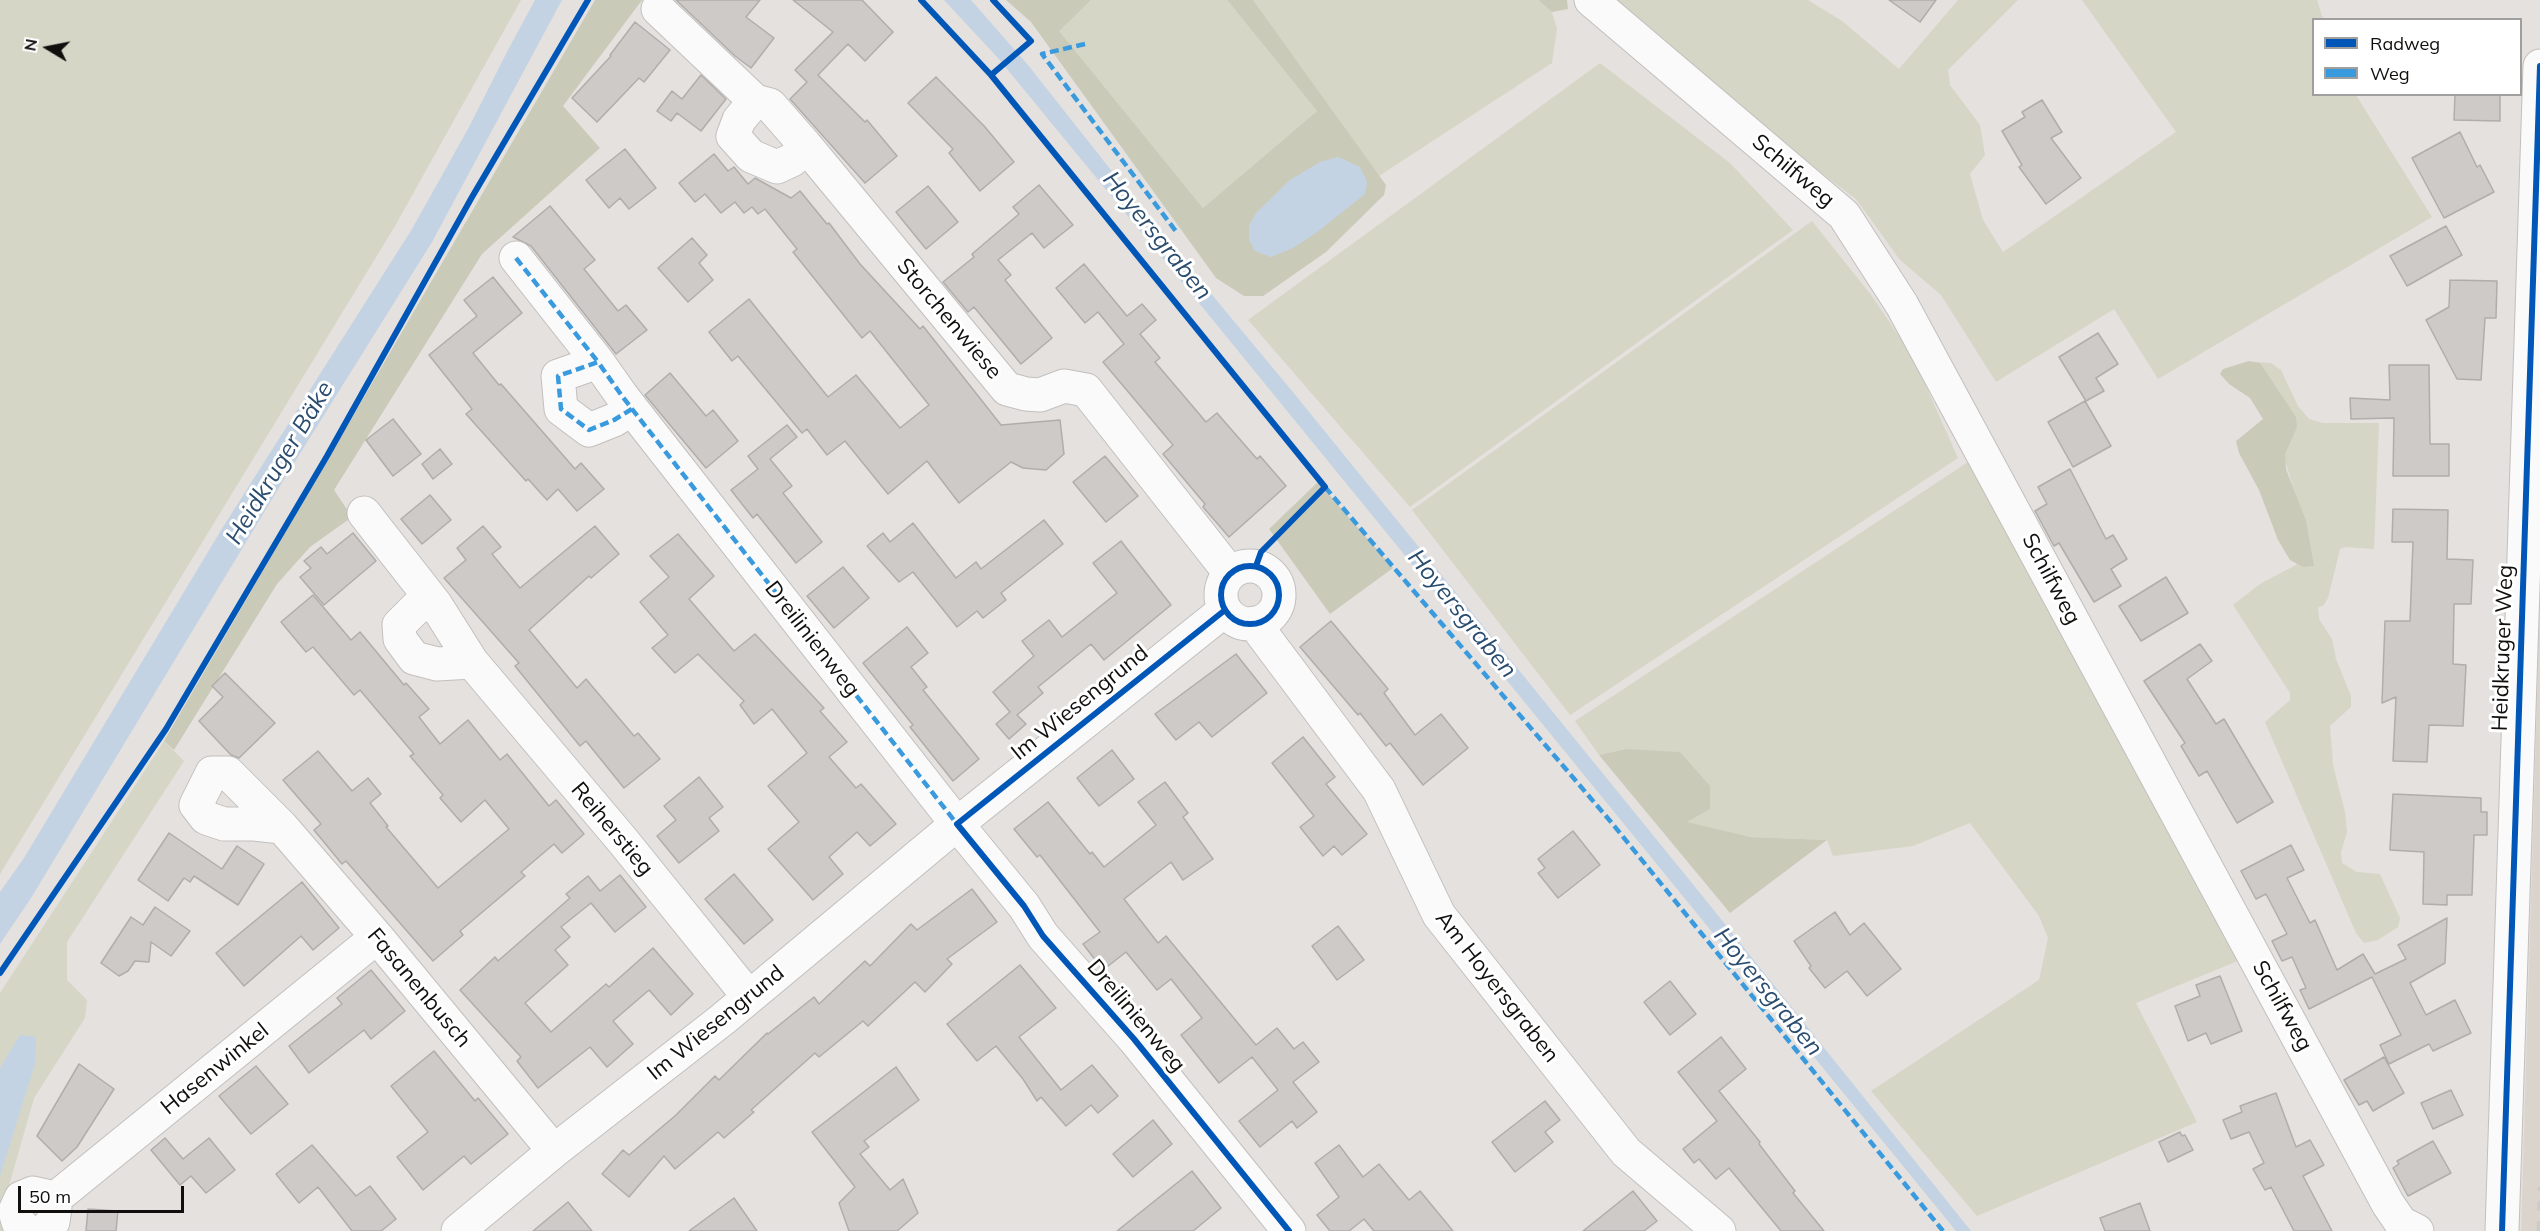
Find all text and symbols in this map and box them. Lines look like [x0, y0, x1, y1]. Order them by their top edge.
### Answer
north arrow [18, 18, 78, 78]
legend [2312, 18, 2522, 96]
text: Radweg [2370, 32, 2440, 55]
text: N [19, 37, 41, 53]
text: Weg [2370, 62, 2410, 85]
street label: Schilfweg [1746, 129, 1840, 213]
water label: Hoyersgraben [1096, 166, 1218, 306]
street label: Storchenwiese [891, 253, 1007, 385]
water label: Heidkruger Bäke [220, 376, 340, 550]
street label: Schilfweg [2016, 529, 2086, 629]
water label: Hoyersgraben [1401, 544, 1523, 684]
street label: Heidkruger Weg [2487, 564, 2519, 732]
street label: Dreilinienweg [759, 576, 865, 702]
street label: Im Wiesengrund [1006, 640, 1154, 766]
street label: Reiherstieg [565, 777, 659, 881]
street label: Am Hoyersgraben [1430, 906, 1564, 1068]
water label: Hoyersgraben [1707, 922, 1829, 1062]
street label: Fasanenbusch [361, 923, 477, 1053]
street label: Dreilinienweg [1081, 954, 1191, 1078]
street label: Schilfweg [2246, 956, 2318, 1056]
street label: Im Wiesengrund [642, 960, 790, 1086]
street label: Hasenwinkel [156, 1017, 274, 1121]
scale bar [21, 1174, 188, 1212]
text: 50 m [29, 1185, 71, 1208]

